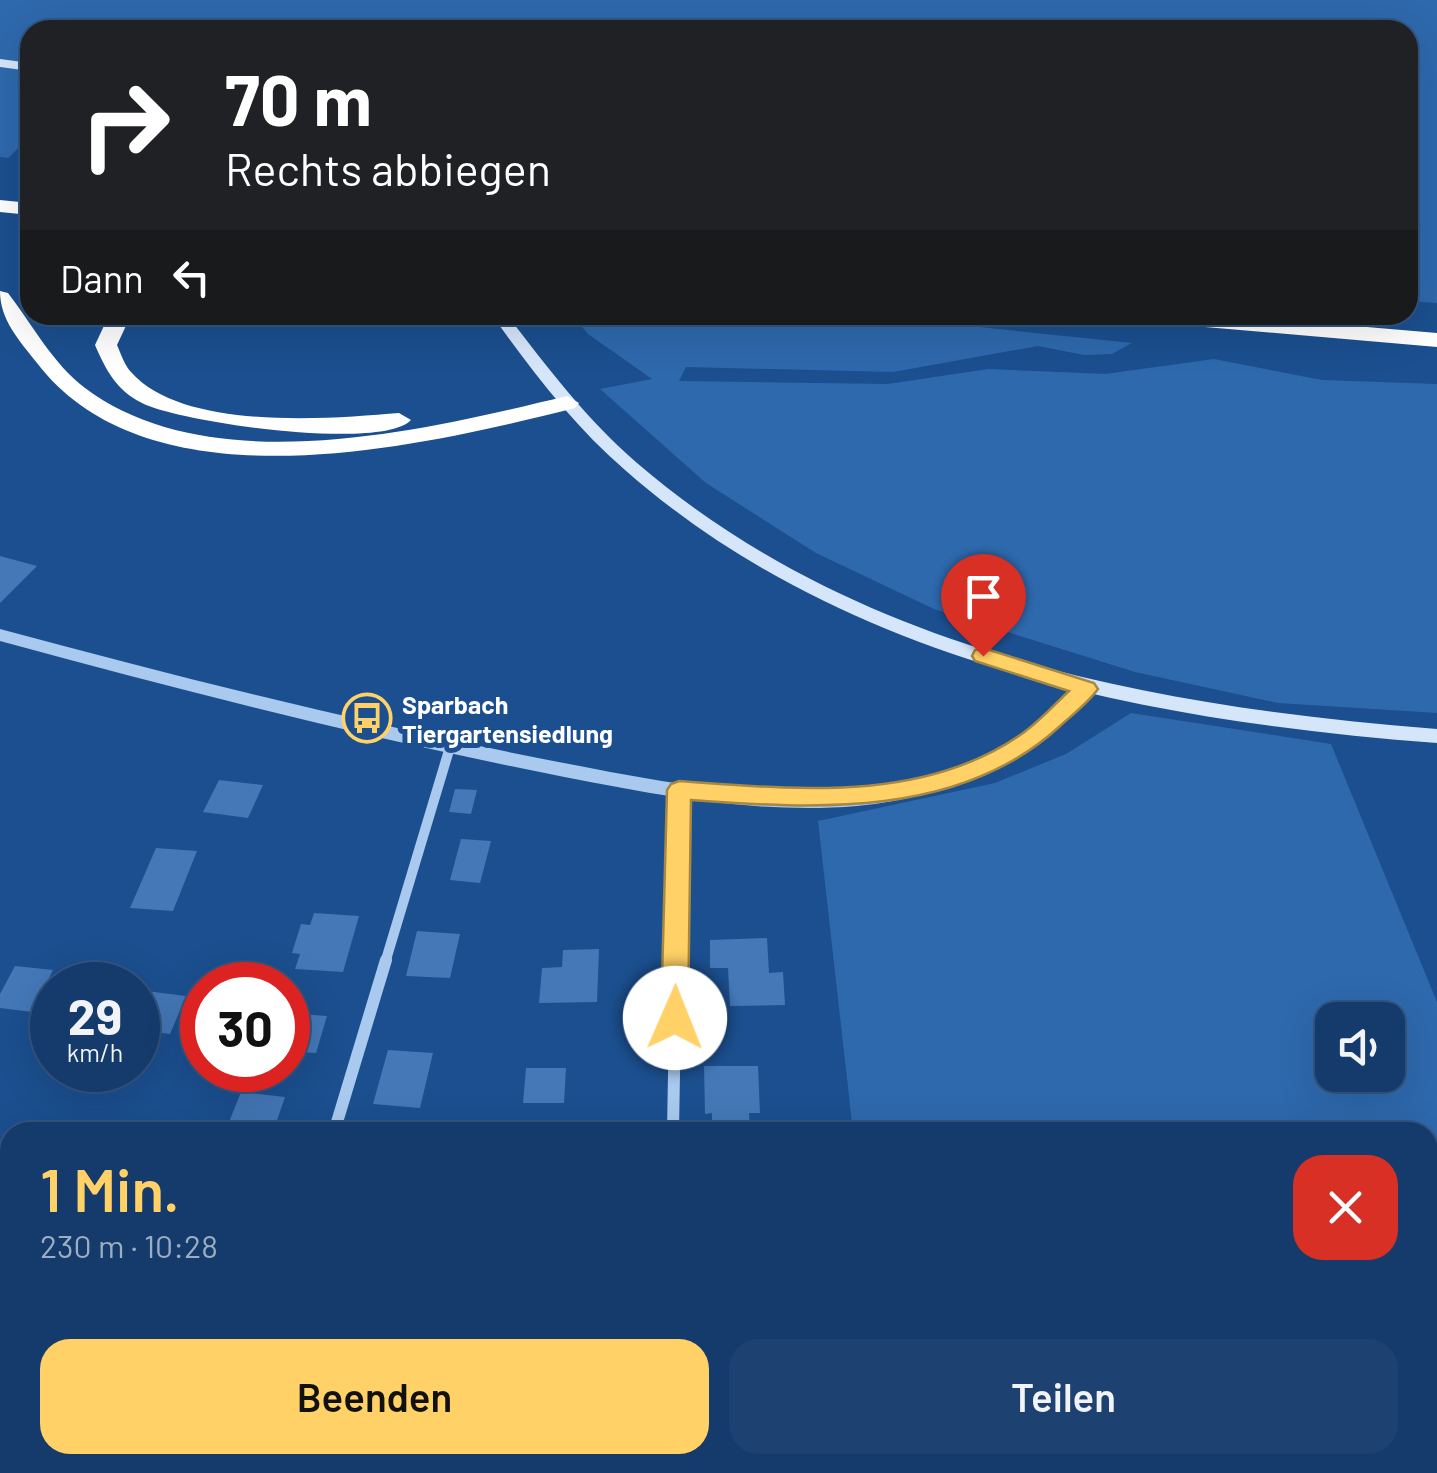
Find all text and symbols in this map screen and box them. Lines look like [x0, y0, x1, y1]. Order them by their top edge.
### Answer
text: 70 m [225, 56, 372, 140]
icon: right [60, 60, 190, 190]
text: Rechts abbiegen [225, 141, 551, 195]
icon: left [164, 250, 219, 305]
text: Dann [60, 255, 144, 301]
pin [941, 554, 1026, 657]
icon: arrive [956, 569, 1011, 624]
place label: Sparbach Tiergartensiedlung [402, 689, 613, 748]
bus stop icon: Sparbach Tiergartensiedlung [341, 692, 393, 744]
speed limit sign: 30 [180, 962, 310, 1092]
position arrow [623, 966, 727, 1070]
text: 29 [68, 985, 122, 1045]
map controls [1315, 1002, 1405, 1092]
button: sound [1315, 1002, 1405, 1092]
text: km/h [67, 1037, 123, 1067]
text: 1 Min. [40, 1152, 180, 1224]
button: close [1293, 1155, 1398, 1260]
text: 230 m · 10:28 [40, 1226, 218, 1264]
button: Beenden [40, 1339, 709, 1454]
button: Teilen [729, 1339, 1398, 1454]

